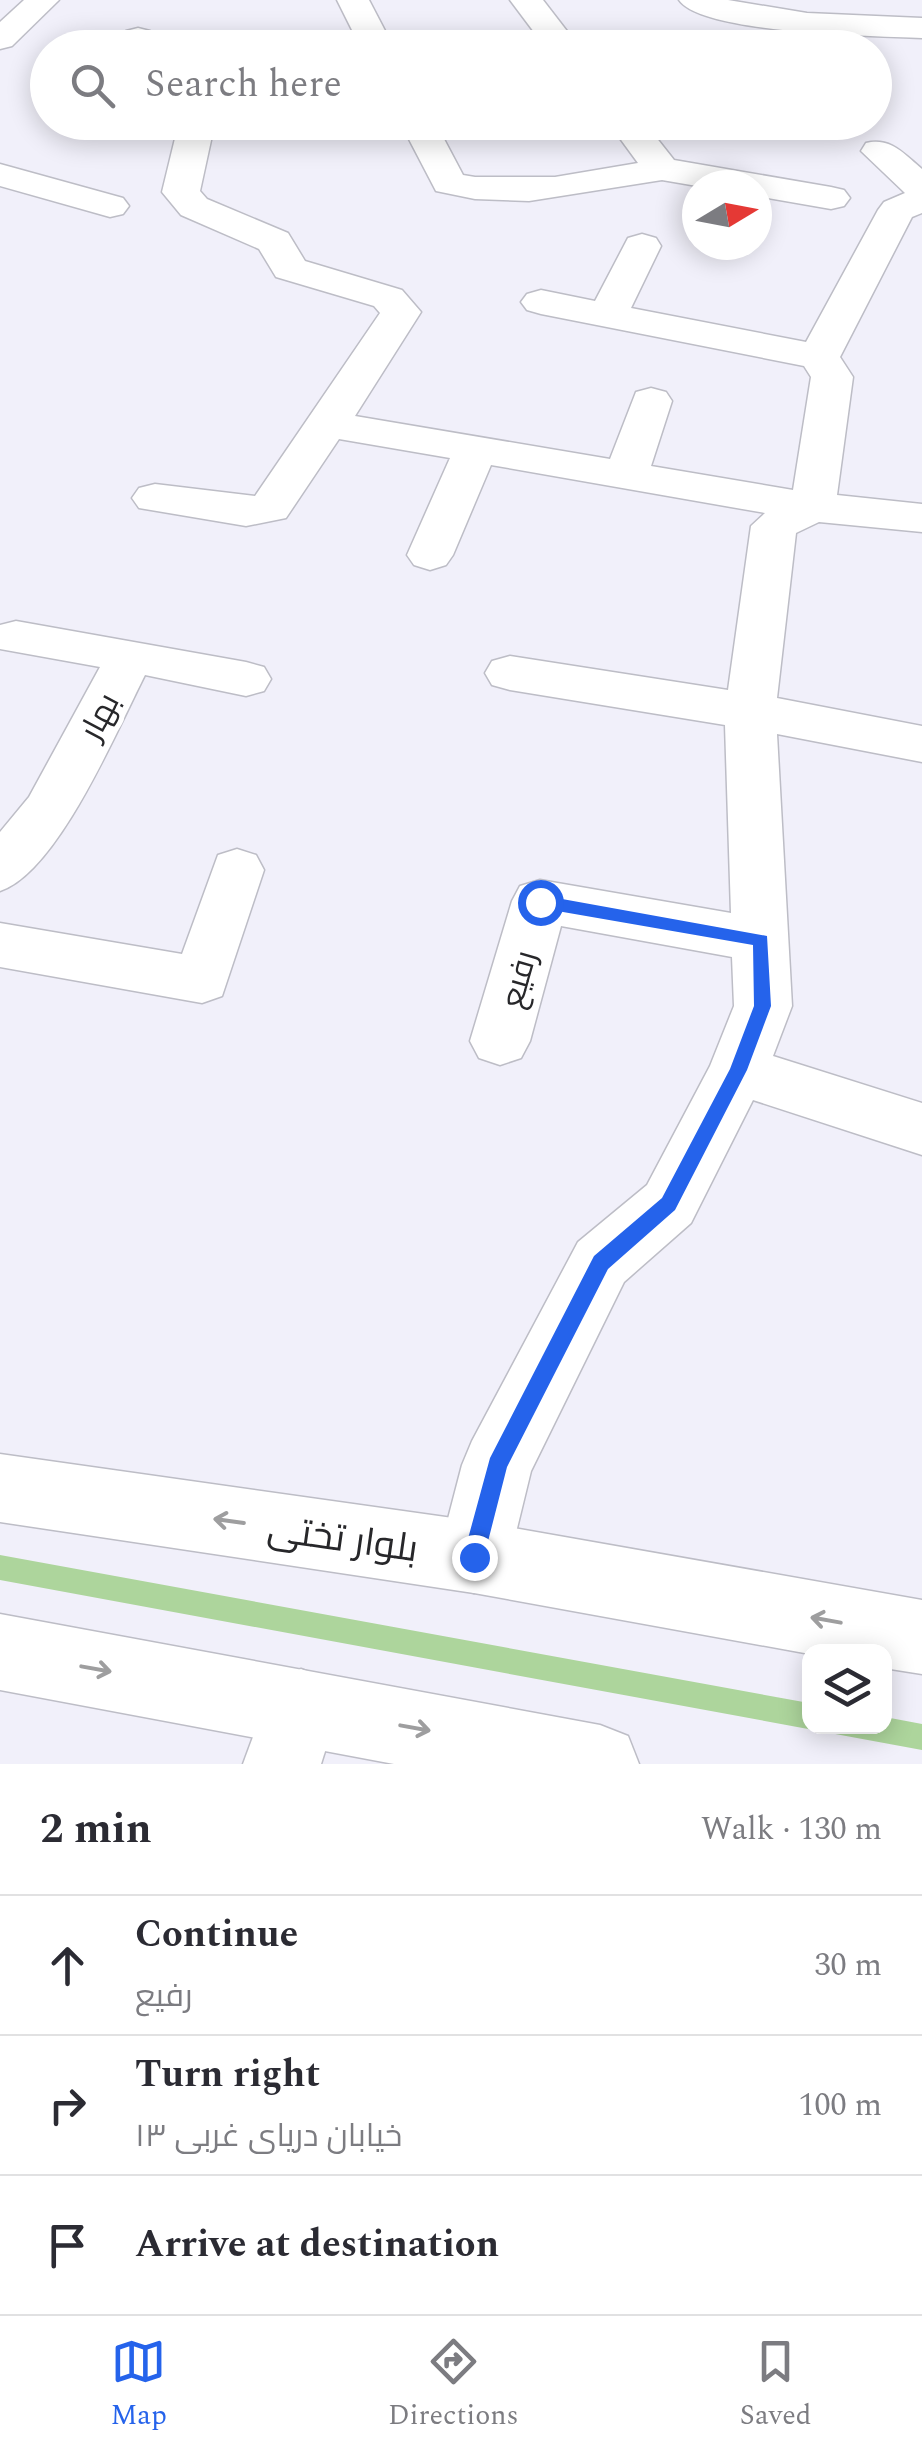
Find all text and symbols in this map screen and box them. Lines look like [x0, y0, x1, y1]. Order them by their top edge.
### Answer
search box [30, 30, 892, 140]
text: Search here [145, 56, 342, 114]
icon: search [65, 58, 120, 113]
north arrow [682, 170, 772, 260]
street label: بهار [67, 684, 133, 751]
route start [518, 880, 564, 926]
street label: رفیع [488, 945, 551, 1014]
street label: بلوار تختی [264, 1501, 422, 1579]
one-way arrow [214, 1512, 246, 1530]
route end [452, 1535, 498, 1581]
one-way arrow [810, 1610, 843, 1629]
map controls [802, 1644, 892, 1734]
button: layers [802, 1644, 892, 1734]
one-way arrow [79, 1661, 111, 1680]
one-way arrow [399, 1720, 431, 1739]
text: 2 min [40, 1798, 152, 1861]
text: Walk · 130 m [701, 1805, 882, 1854]
text: Continue [135, 1906, 298, 1964]
icon: ahead [40, 1938, 95, 1993]
text: 30 m [814, 1941, 882, 1990]
text: رفیع [135, 1972, 192, 2021]
text: Turn right [135, 2046, 320, 2104]
icon: right [40, 2078, 95, 2133]
text: 100 m [798, 2081, 882, 2130]
text: خیابان دریای غربی ۱۳ [135, 2112, 402, 2161]
text: Arrive at destination [135, 2216, 499, 2274]
icon: arrive [40, 2218, 95, 2273]
tab: Map [111, 2334, 167, 2437]
tab: Directions [388, 2334, 519, 2437]
tab: Saved [740, 2334, 811, 2437]

